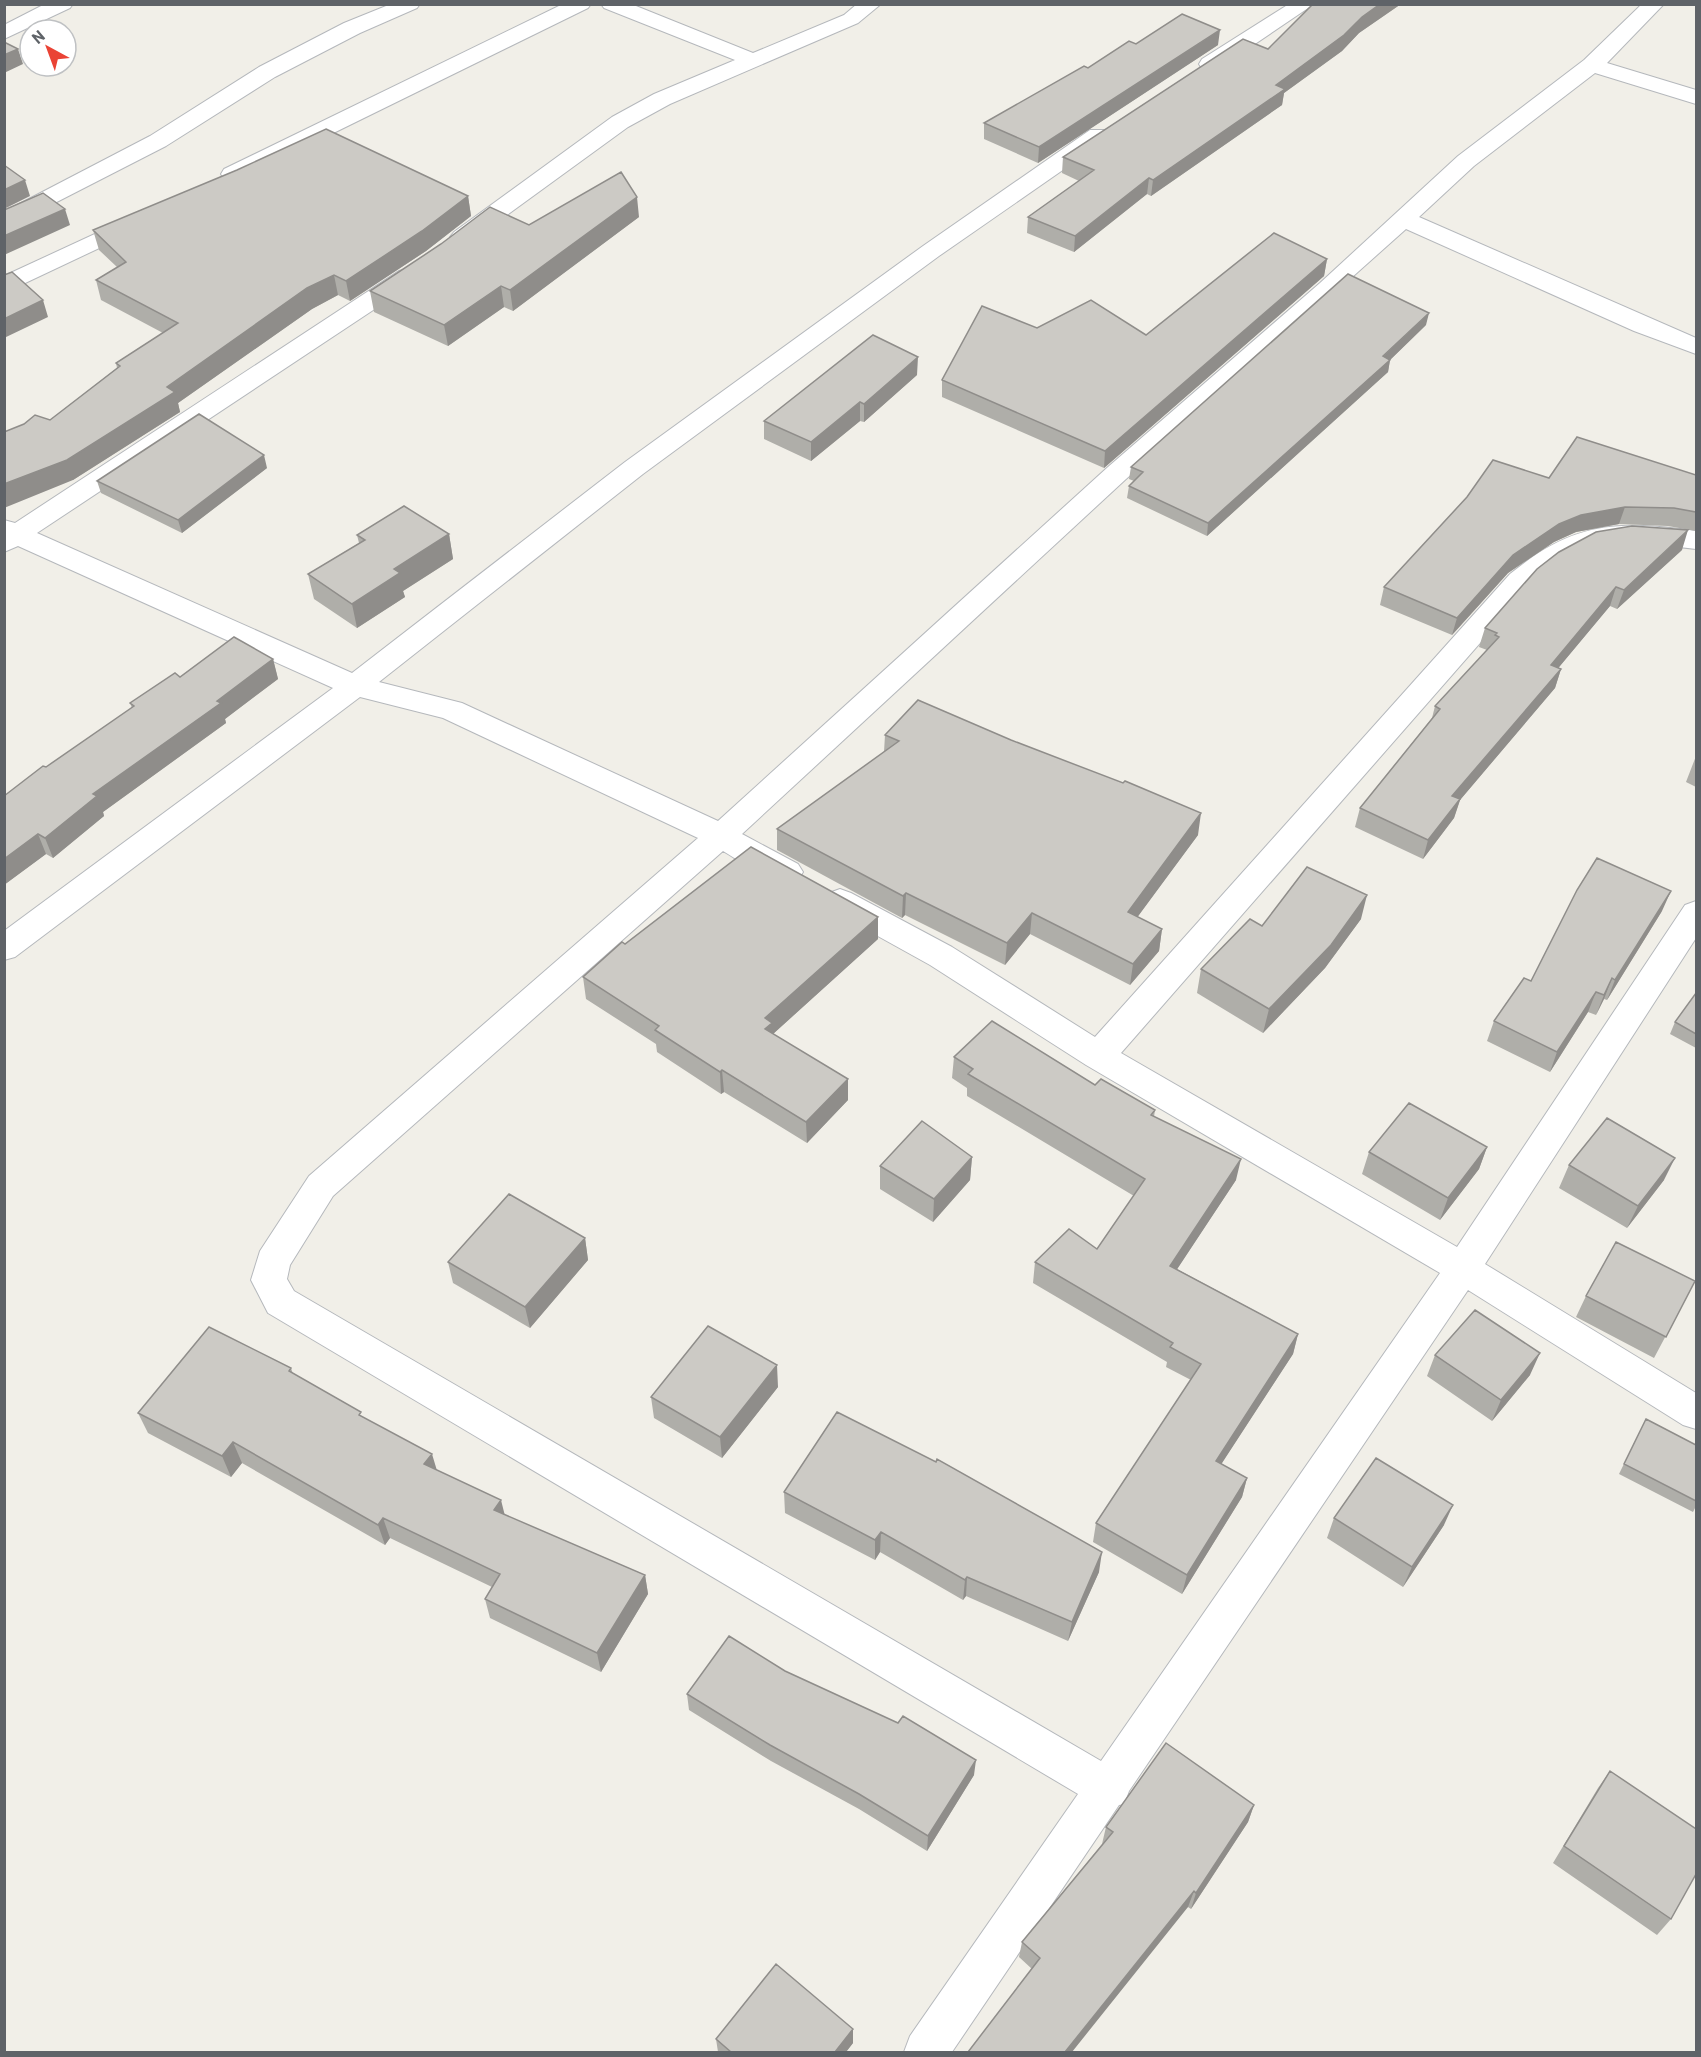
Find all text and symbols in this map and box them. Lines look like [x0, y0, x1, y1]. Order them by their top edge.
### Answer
north arrow [18, 18, 78, 78]
text: N [28, 26, 48, 47]

